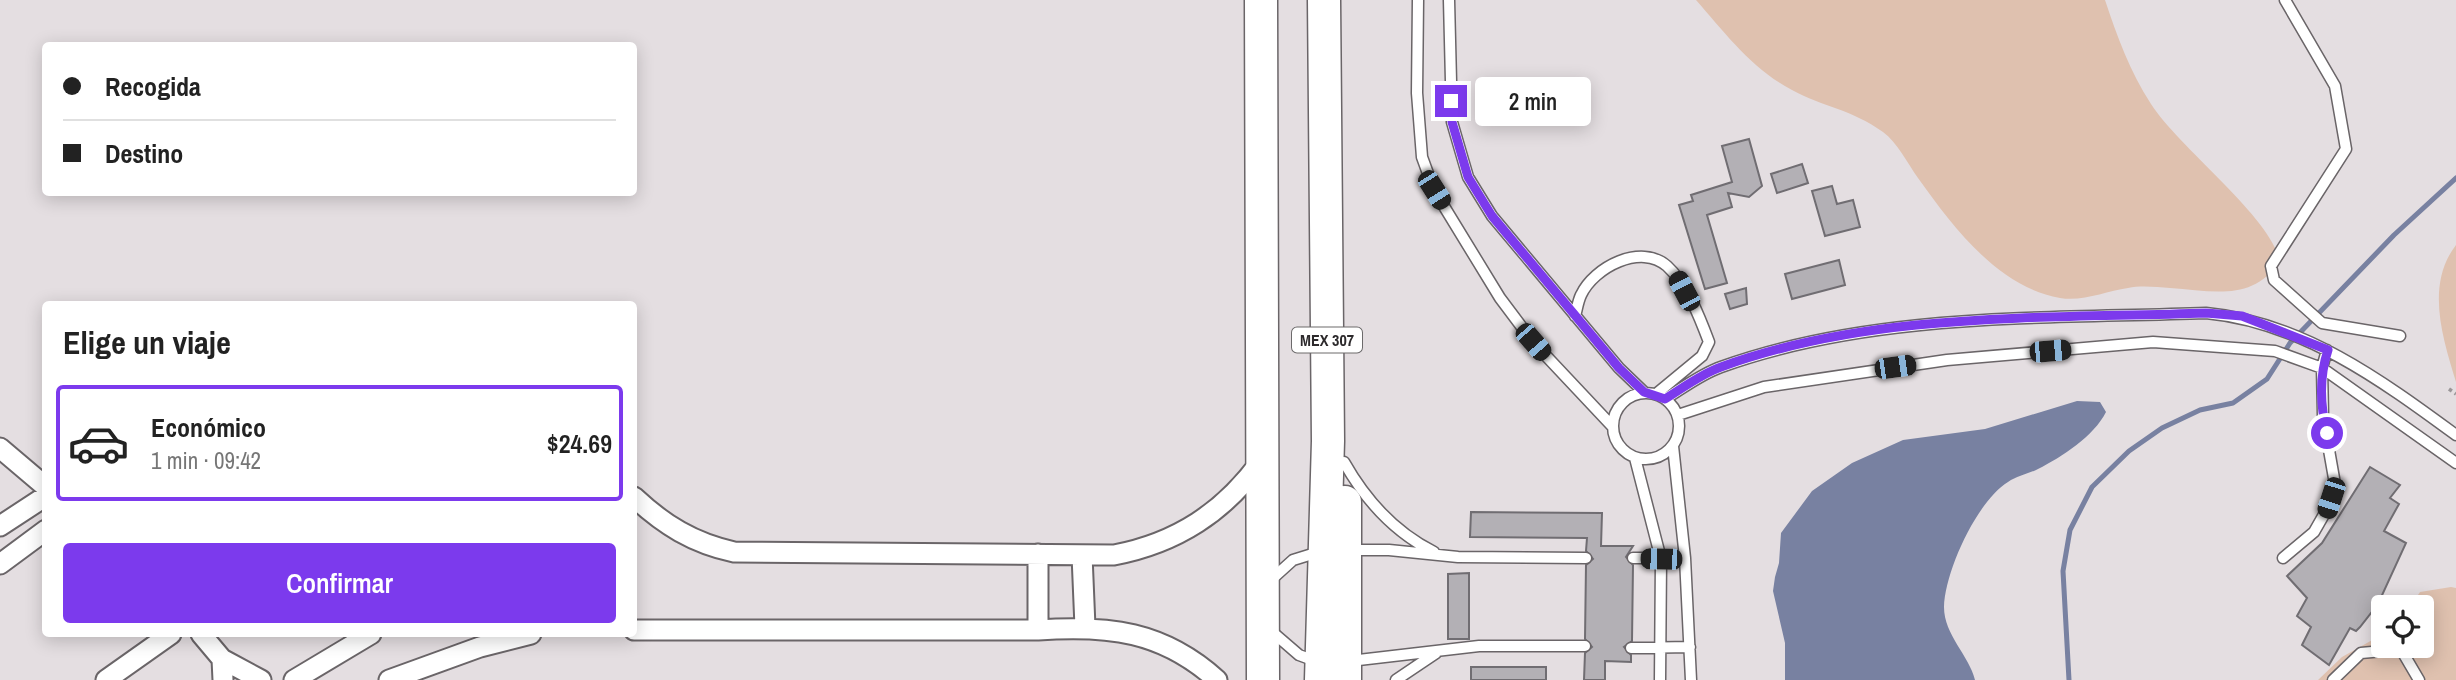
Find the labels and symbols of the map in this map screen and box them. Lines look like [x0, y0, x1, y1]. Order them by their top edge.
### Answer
callout: 2 min [1476, 76, 1591, 126]
route end [1435, 85, 1467, 117]
car [1414, 167, 1455, 213]
car [1665, 268, 1704, 314]
car [1512, 319, 1555, 365]
road number: MEX 307 [1292, 328, 1362, 352]
car [2029, 339, 2072, 363]
car [1873, 354, 1918, 380]
route start [2311, 417, 2343, 449]
car [2315, 475, 2348, 521]
car [1640, 548, 1683, 570]

